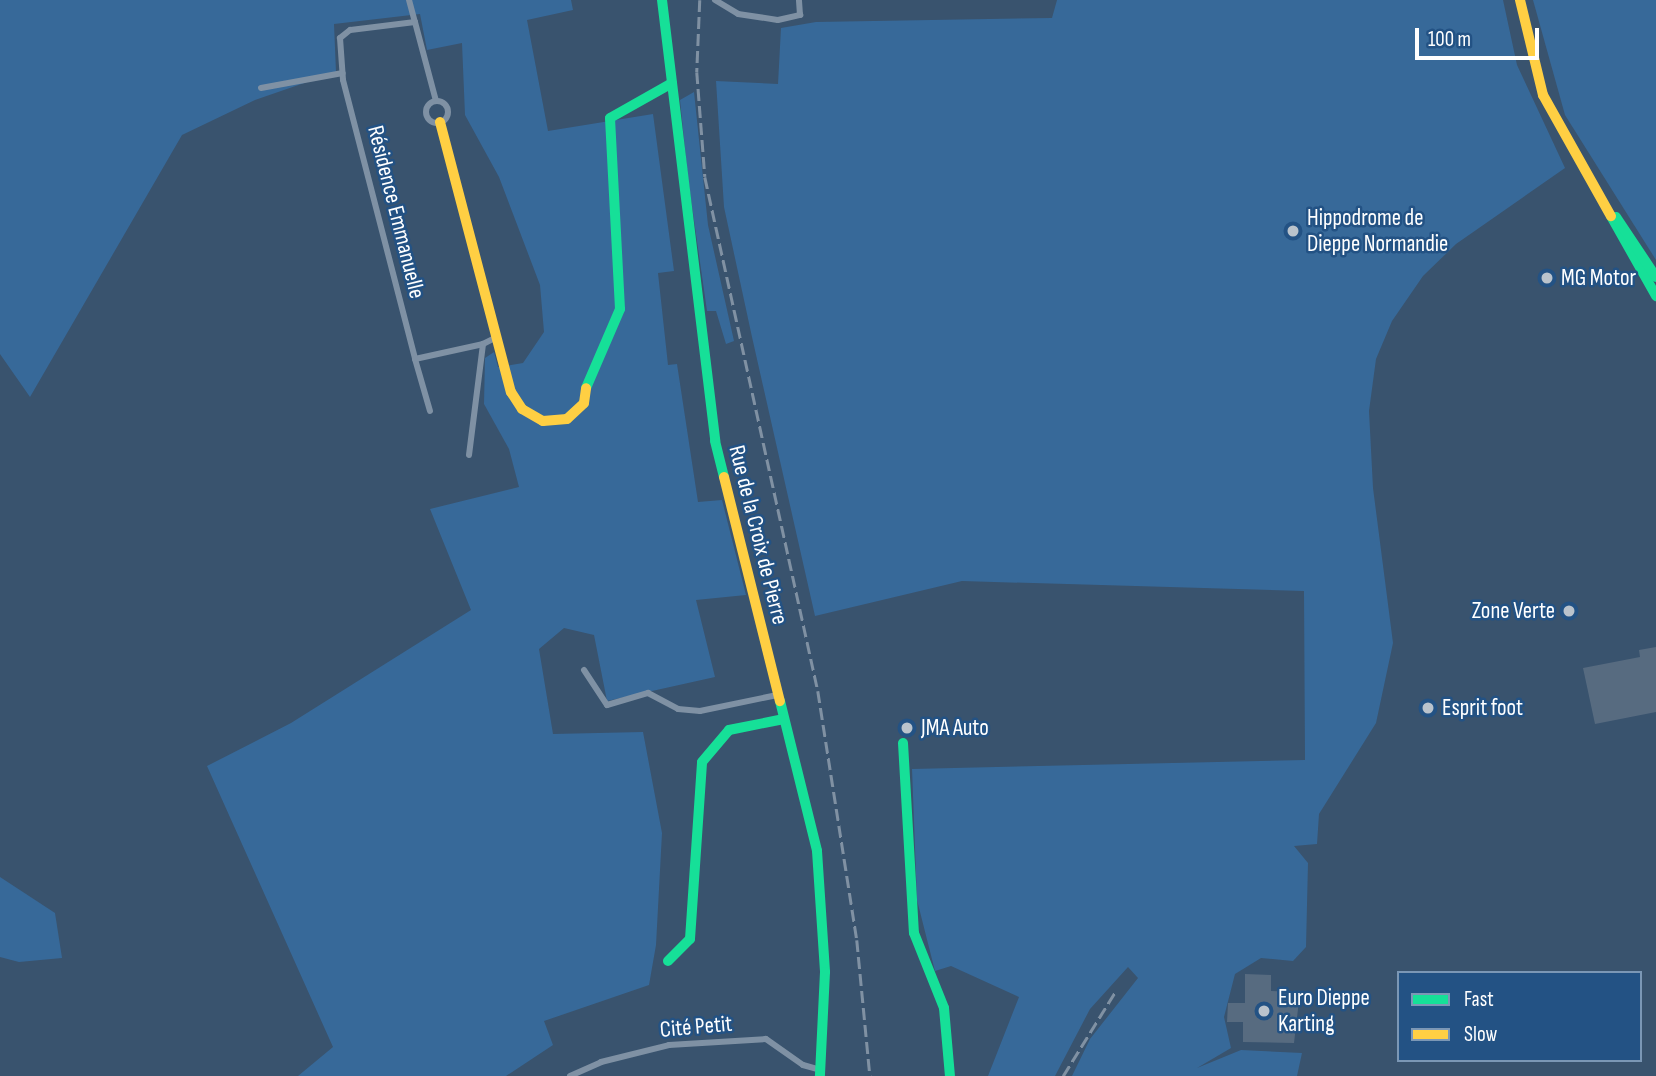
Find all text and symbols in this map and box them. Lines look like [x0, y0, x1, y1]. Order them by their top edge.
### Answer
scale bar [1418, 14, 1542, 58]
text: 100 m [1428, 27, 1471, 52]
street label: Résidence Emmanuelle [361, 123, 431, 301]
place label: Hippodrome de Dieppe Normandie [1307, 204, 1448, 258]
marker: Hippodrome de Dieppe Normandie [1285, 223, 1301, 239]
place label: MG Motor [1561, 264, 1636, 292]
marker: MG Motor [1539, 270, 1555, 286]
street label: Rue de la Croix de Pierre [722, 443, 794, 627]
place label: Zone Verte [1472, 597, 1555, 625]
marker: Zone Verte [1561, 603, 1577, 619]
place label: Esprit foot [1442, 694, 1523, 722]
marker: Esprit foot [1420, 700, 1436, 716]
place label: JMA Auto [921, 714, 989, 742]
marker: JMA Auto [899, 720, 915, 736]
legend [1397, 971, 1642, 1062]
place label: Euro Dieppe Karting [1278, 984, 1370, 1038]
text: Fast [1464, 987, 1494, 1012]
marker: Euro Dieppe Karting [1256, 1003, 1272, 1019]
street label: Cité Petit [659, 1010, 733, 1044]
text: Slow [1464, 1022, 1497, 1047]

